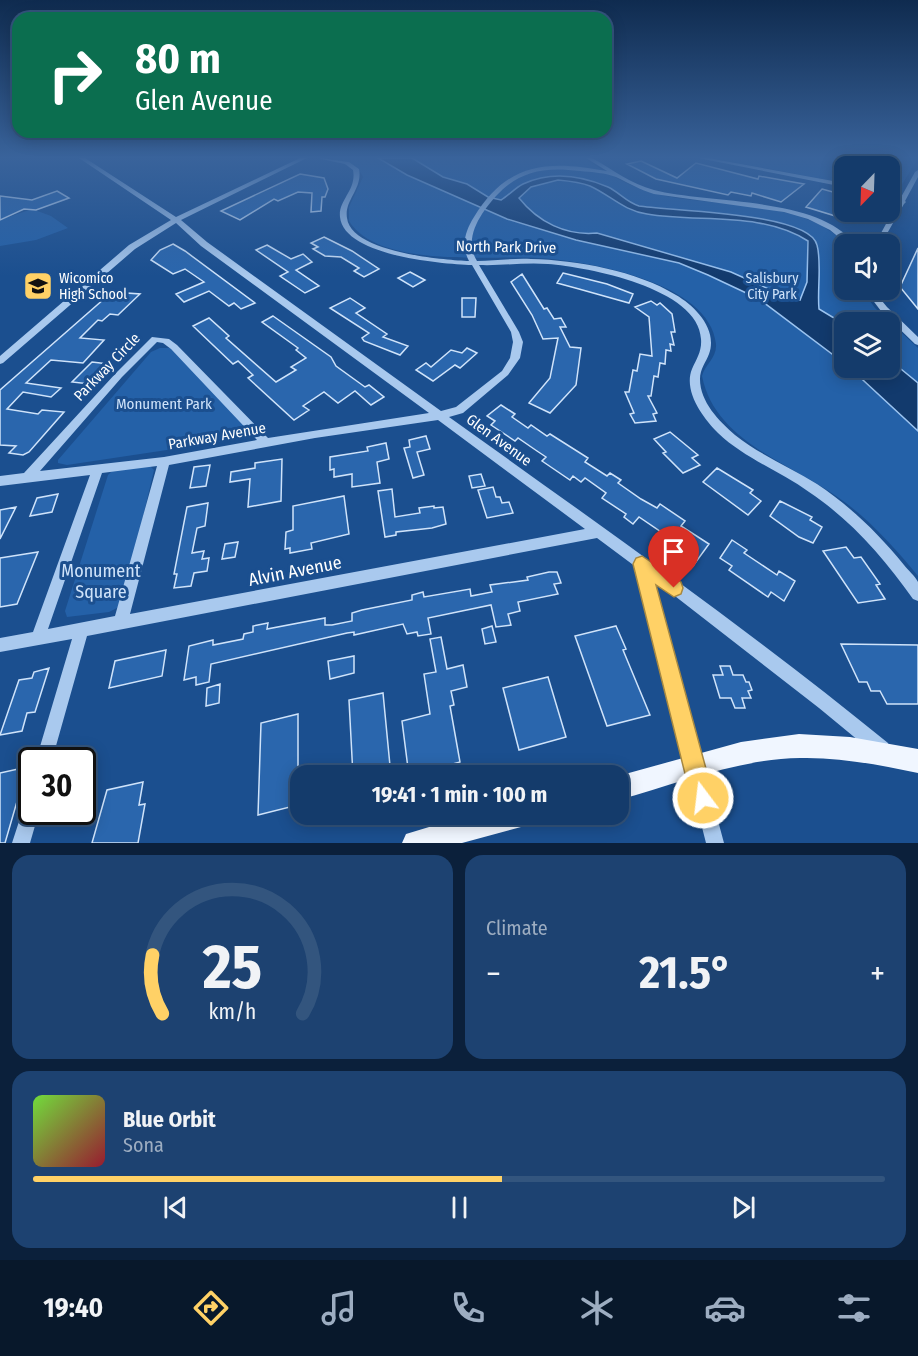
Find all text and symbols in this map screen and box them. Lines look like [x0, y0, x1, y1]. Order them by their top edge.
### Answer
text: 80 m [135, 34, 221, 84]
icon: right [36, 36, 114, 114]
text: Glen Avenue [135, 85, 273, 117]
north arrow [834, 156, 900, 222]
map controls [834, 156, 900, 378]
button: sound [834, 234, 900, 300]
street label: North Park Drive [456, 237, 556, 257]
school or university icon: Wicomico High School [22, 270, 54, 302]
place label: Wicomico High School [59, 270, 127, 303]
park label: Salisbury City Park [746, 270, 799, 303]
button: layers [834, 312, 900, 378]
street label: Parkway Circle [70, 329, 144, 405]
park label: Monument Park [116, 395, 212, 413]
street label: Glen Avenue [463, 410, 535, 470]
street label: Parkway Avenue [167, 419, 267, 453]
pin [648, 526, 699, 588]
icon: arrive [657, 535, 690, 568]
street label: Alvin Avenue [247, 551, 344, 591]
park label: Monument Square [61, 560, 141, 603]
speed limit sign: 30 [18, 747, 96, 825]
position arrow [671, 766, 735, 830]
text: 19:41 · 1 min · 100 m [372, 781, 547, 808]
text: Climate [486, 916, 548, 940]
text: 25 [202, 930, 262, 1005]
text: 21.5° [639, 946, 732, 1000]
text: − [486, 954, 501, 994]
text: + [870, 954, 885, 994]
text: km/h [209, 999, 256, 1025]
text: Blue Orbit [123, 1106, 216, 1133]
text: Sona [123, 1133, 164, 1157]
icon: previous [159, 1191, 192, 1224]
icon: pause [443, 1191, 476, 1224]
icon: next [727, 1191, 760, 1224]
icon: directions [190, 1287, 232, 1329]
icon: music [318, 1287, 360, 1329]
icon: phone [447, 1287, 489, 1329]
icon: climate [576, 1287, 618, 1329]
icon: car [704, 1287, 746, 1329]
icon: filters [833, 1287, 875, 1329]
text: 19:40 [43, 1292, 103, 1324]

